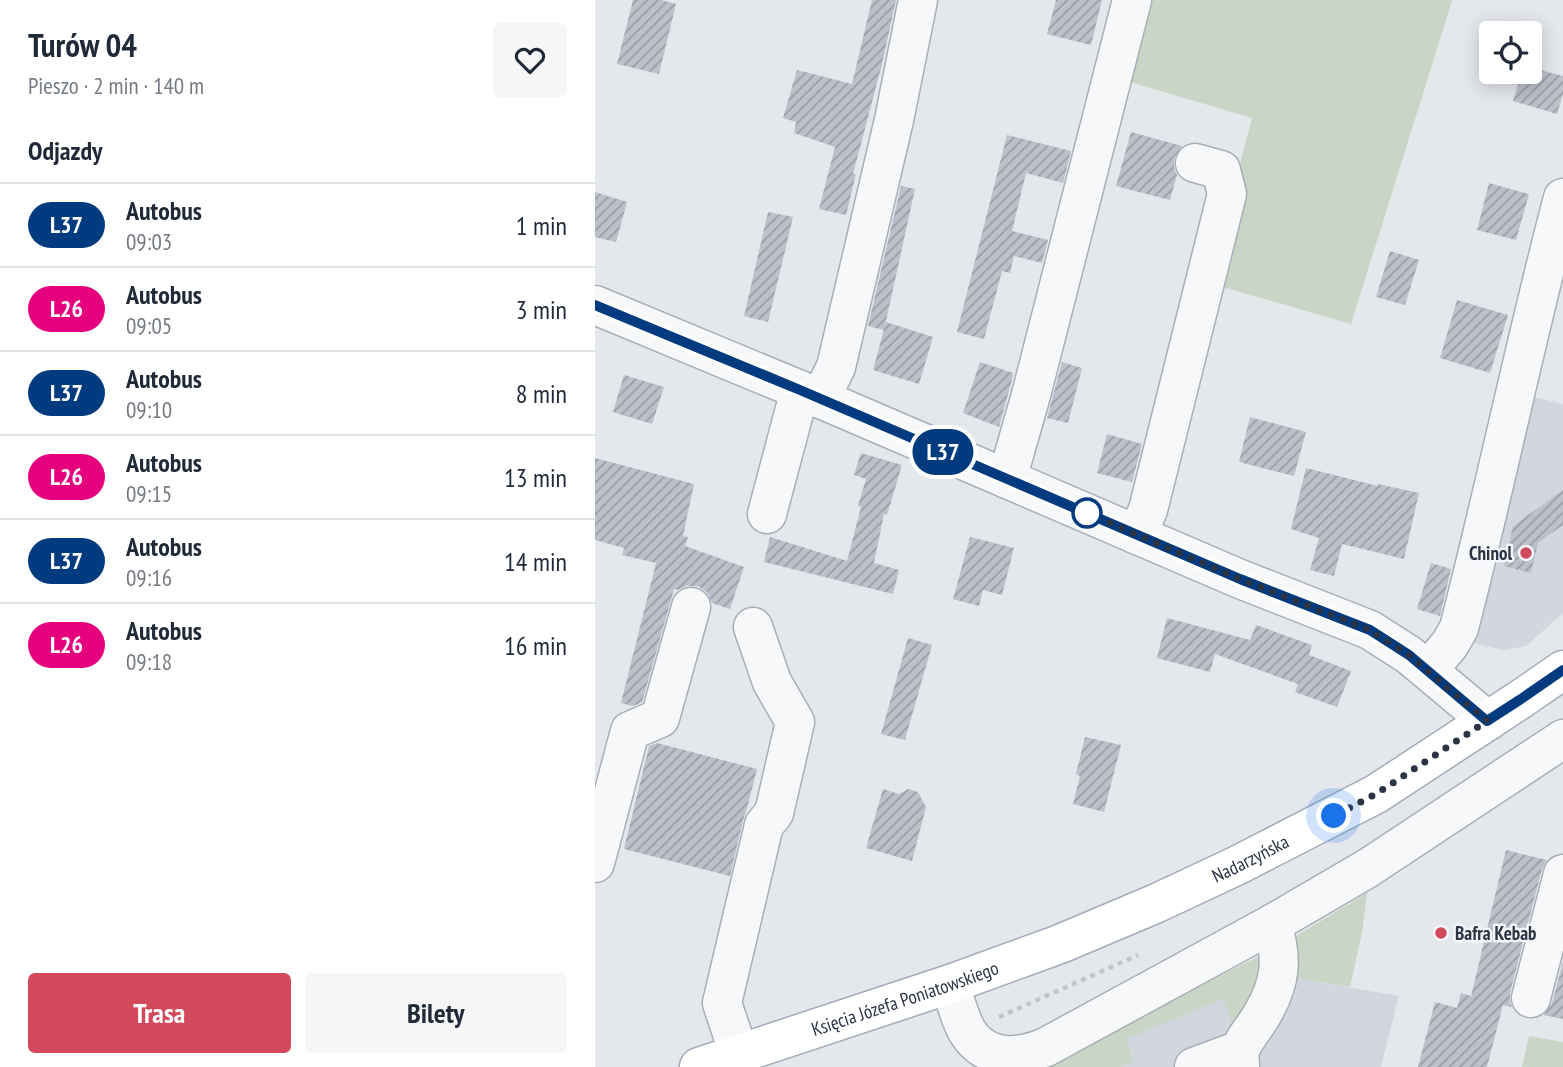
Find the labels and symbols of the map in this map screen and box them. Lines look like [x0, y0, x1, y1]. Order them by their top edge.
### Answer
line badge: L37 [903, 429, 983, 475]
unlabelled marker [1072, 498, 1102, 528]
place label: Chinol [1469, 541, 1512, 565]
marker: Chinol [1518, 545, 1534, 561]
your location [1316, 798, 1351, 833]
street label: Nadarzyńska [1208, 829, 1292, 888]
place label: Bafra Kebab [1455, 921, 1536, 945]
marker: Bafra Kebab [1433, 925, 1449, 941]
street label: Księcia Józefa Poniatowskiego [808, 955, 1002, 1041]

